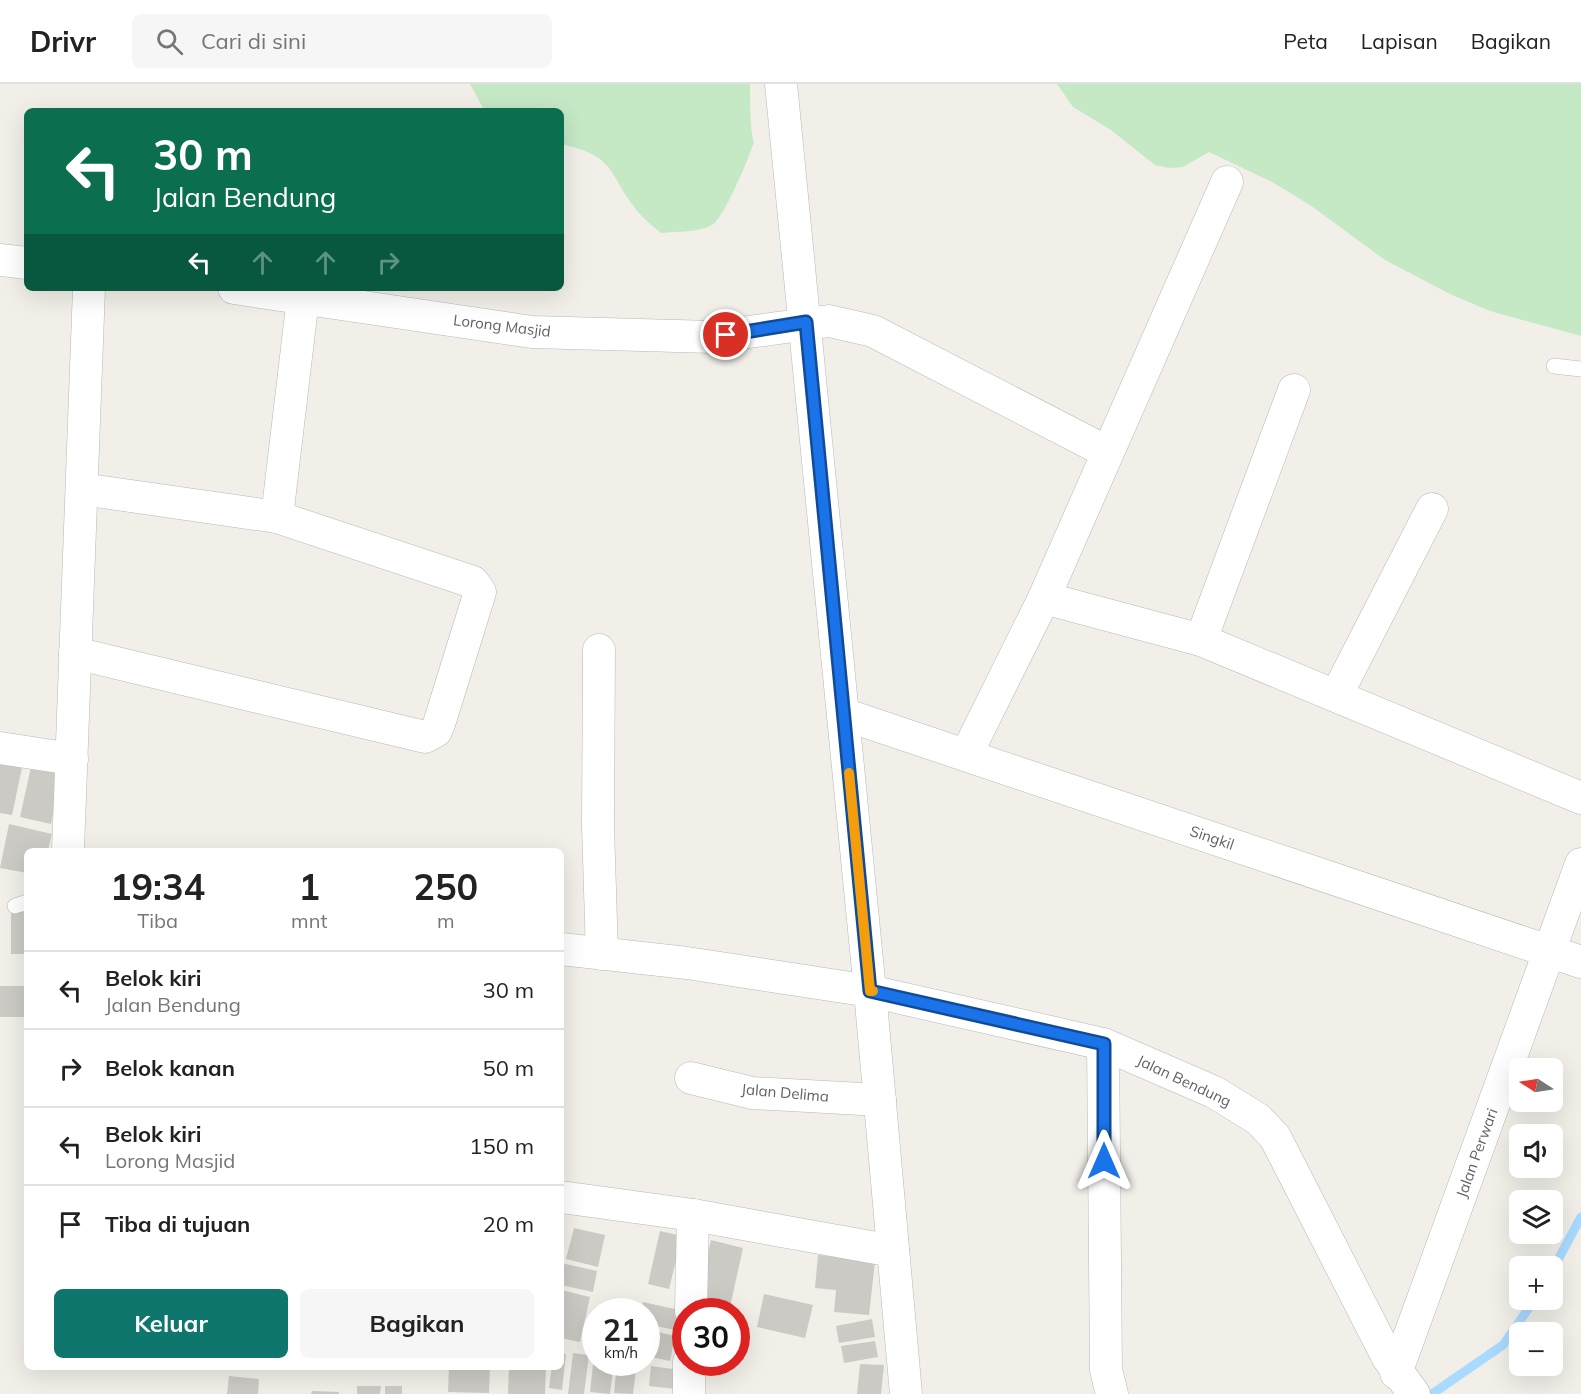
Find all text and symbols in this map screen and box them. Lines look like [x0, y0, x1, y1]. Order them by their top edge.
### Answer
search box [132, 14, 552, 68]
text: Drivr [30, 24, 96, 59]
icon: search [153, 25, 186, 58]
text: Cari di sini [201, 27, 306, 55]
text: Peta [1283, 28, 1328, 54]
text: Lapisan [1361, 28, 1438, 54]
text: Bagikan [1471, 28, 1551, 54]
text: 30 m [153, 128, 253, 181]
icon: left [54, 132, 132, 210]
text: Jalan Bendung [153, 180, 336, 214]
icon: left [183, 246, 216, 279]
icon: ahead [246, 246, 279, 279]
icon: ahead [309, 246, 342, 279]
icon: right [372, 246, 405, 279]
pin [700, 309, 751, 360]
street label: Lorong Masjid [452, 310, 552, 341]
icon: arrive [709, 318, 742, 351]
street label: Singkil [1188, 821, 1237, 854]
text: 19:34 [110, 864, 205, 909]
text: 1 [298, 864, 320, 909]
text: 250 [413, 864, 478, 909]
text: Tiba [137, 908, 178, 933]
text: mnt [291, 908, 327, 933]
text: m [437, 908, 454, 933]
text: Belok kiri [105, 964, 201, 992]
icon: left [54, 974, 87, 1007]
text: 30 m [483, 976, 534, 1004]
text: Jalan Bendung [105, 992, 241, 1017]
street label: Jalan Bendung [1134, 1050, 1234, 1111]
icon: right [54, 1052, 87, 1085]
text: Belok kanan [105, 1054, 235, 1082]
text: 50 m [483, 1054, 534, 1082]
north arrow [1509, 1058, 1563, 1112]
map controls [1509, 1058, 1563, 1376]
street label: Jalan Delima [740, 1079, 830, 1106]
street label: Jalan Perwari [1452, 1106, 1501, 1200]
text: Belok kiri [105, 1120, 201, 1148]
button: sound [1509, 1124, 1563, 1178]
position arrow [1072, 1129, 1136, 1193]
icon: left [54, 1130, 87, 1163]
text: 150 m [469, 1132, 534, 1160]
text: Lorong Masjid [105, 1148, 235, 1173]
button: layers [1509, 1190, 1563, 1244]
icon: arrive [54, 1208, 87, 1241]
text: Tiba di tujuan [105, 1210, 250, 1238]
text: 20 m [483, 1210, 534, 1238]
button: + [1509, 1256, 1563, 1310]
button: Keluar [54, 1289, 288, 1358]
button: Bagikan [300, 1289, 534, 1358]
speed limit sign: 30 [672, 1298, 750, 1376]
text: 21 [603, 1311, 639, 1349]
button: − [1509, 1322, 1563, 1376]
text: km/h [604, 1343, 638, 1362]

